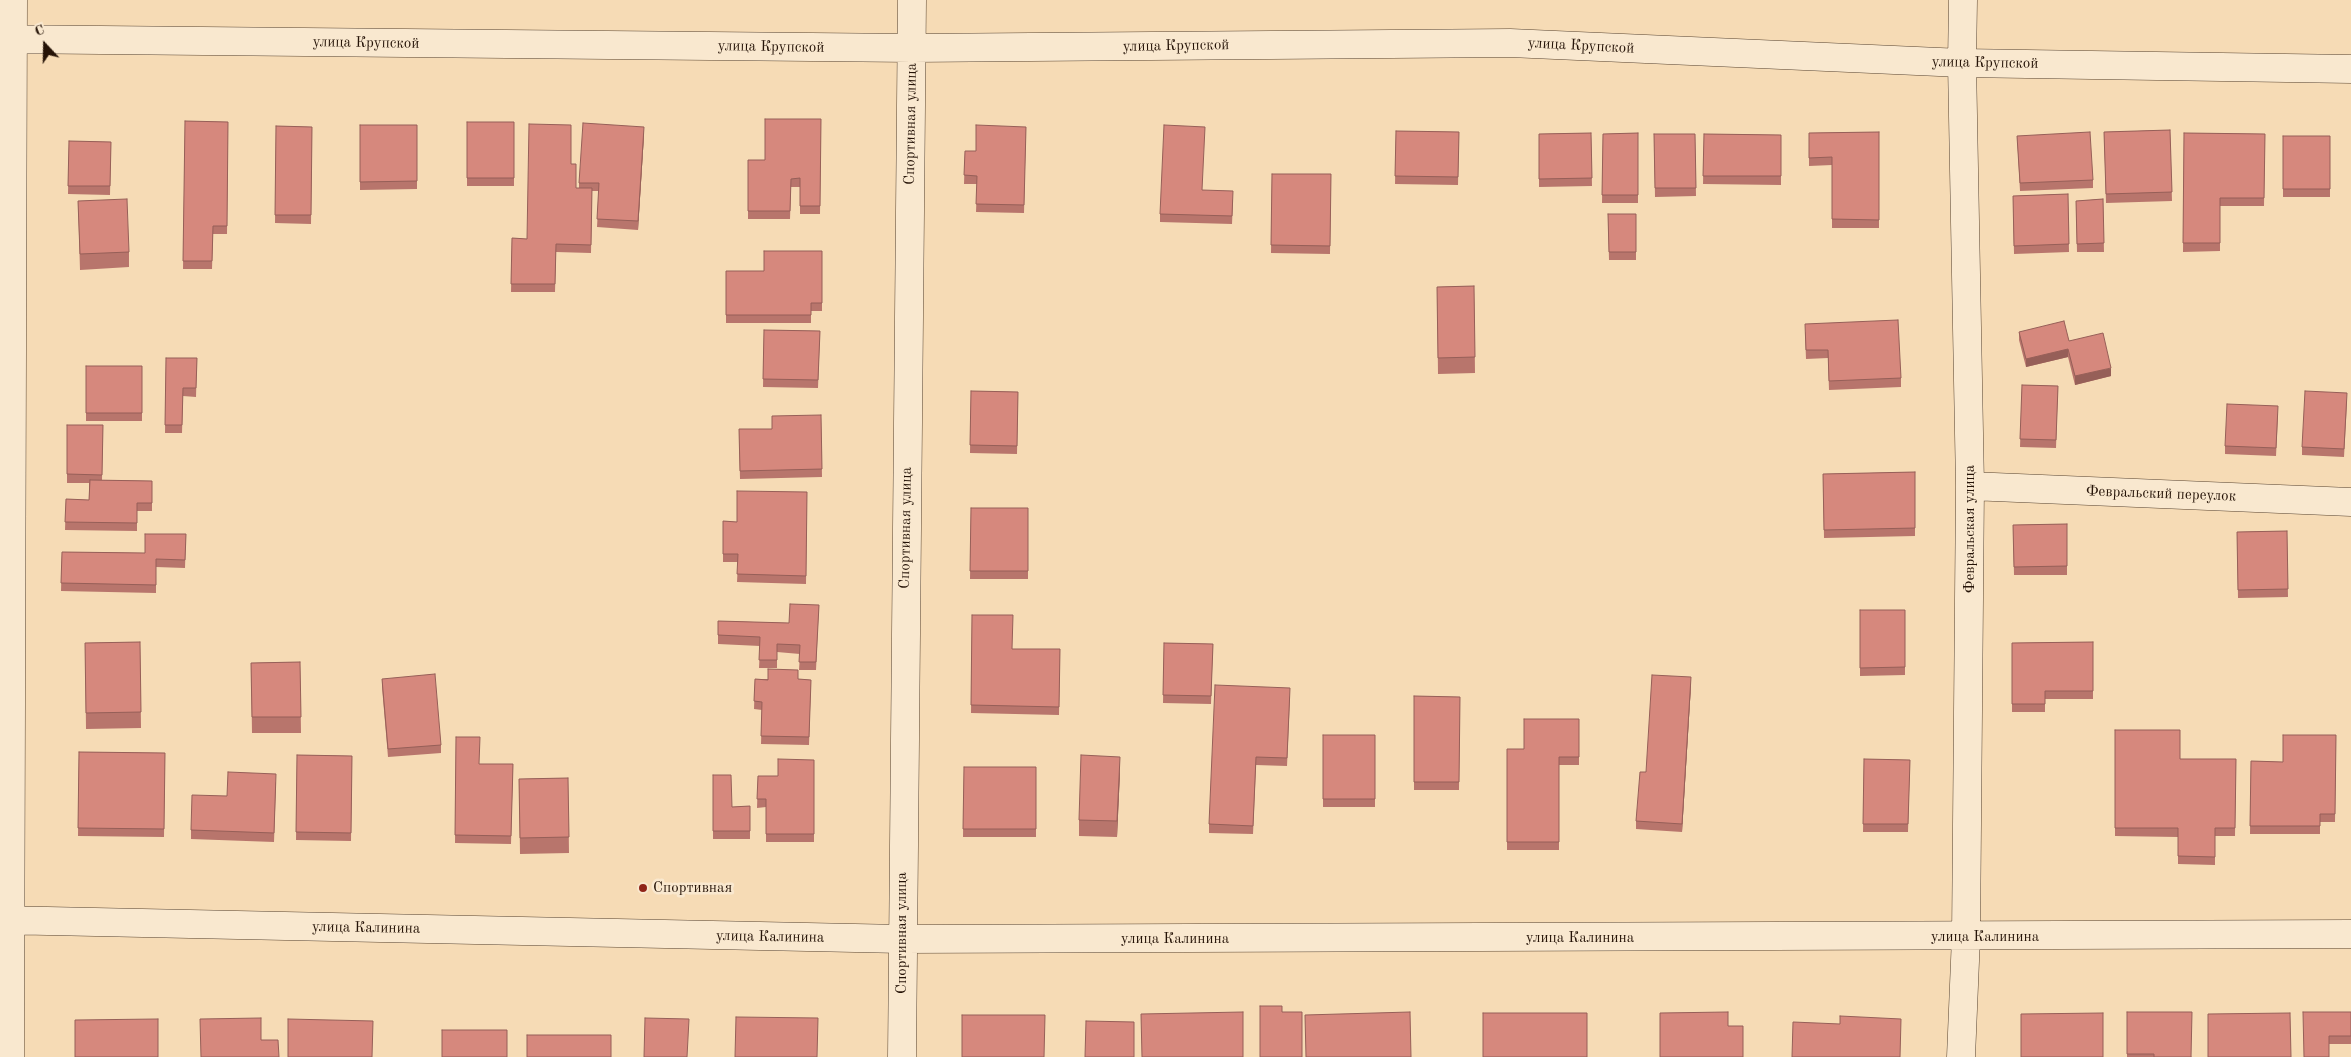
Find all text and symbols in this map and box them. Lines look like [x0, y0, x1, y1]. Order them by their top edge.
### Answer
north arrow [20, 20, 70, 70]
text: С [33, 23, 46, 39]
street label: улица Крупской [313, 33, 419, 53]
street label: улица Крупской [1527, 34, 1635, 58]
street label: улица Крупской [1123, 36, 1229, 56]
street label: улица Крупской [718, 37, 824, 57]
street label: улица Крупской [1932, 53, 2038, 73]
street label: Спортивная улица [901, 63, 921, 185]
street label: Февральская улица [1961, 465, 1979, 593]
street label: Спортивная улица [896, 467, 916, 589]
street label: Февральский переулок [2086, 482, 2236, 506]
street label: Спортивная улица [893, 872, 911, 994]
place label: Спортивная [653, 879, 732, 897]
marker: Спортивная [637, 882, 649, 894]
street label: улица Калинина [312, 918, 420, 938]
street label: улица Калинина [716, 927, 824, 947]
street label: улица Калинина [1931, 928, 2039, 946]
street label: улица Калинина [1526, 929, 1634, 947]
street label: улица Калинина [1121, 930, 1229, 948]

